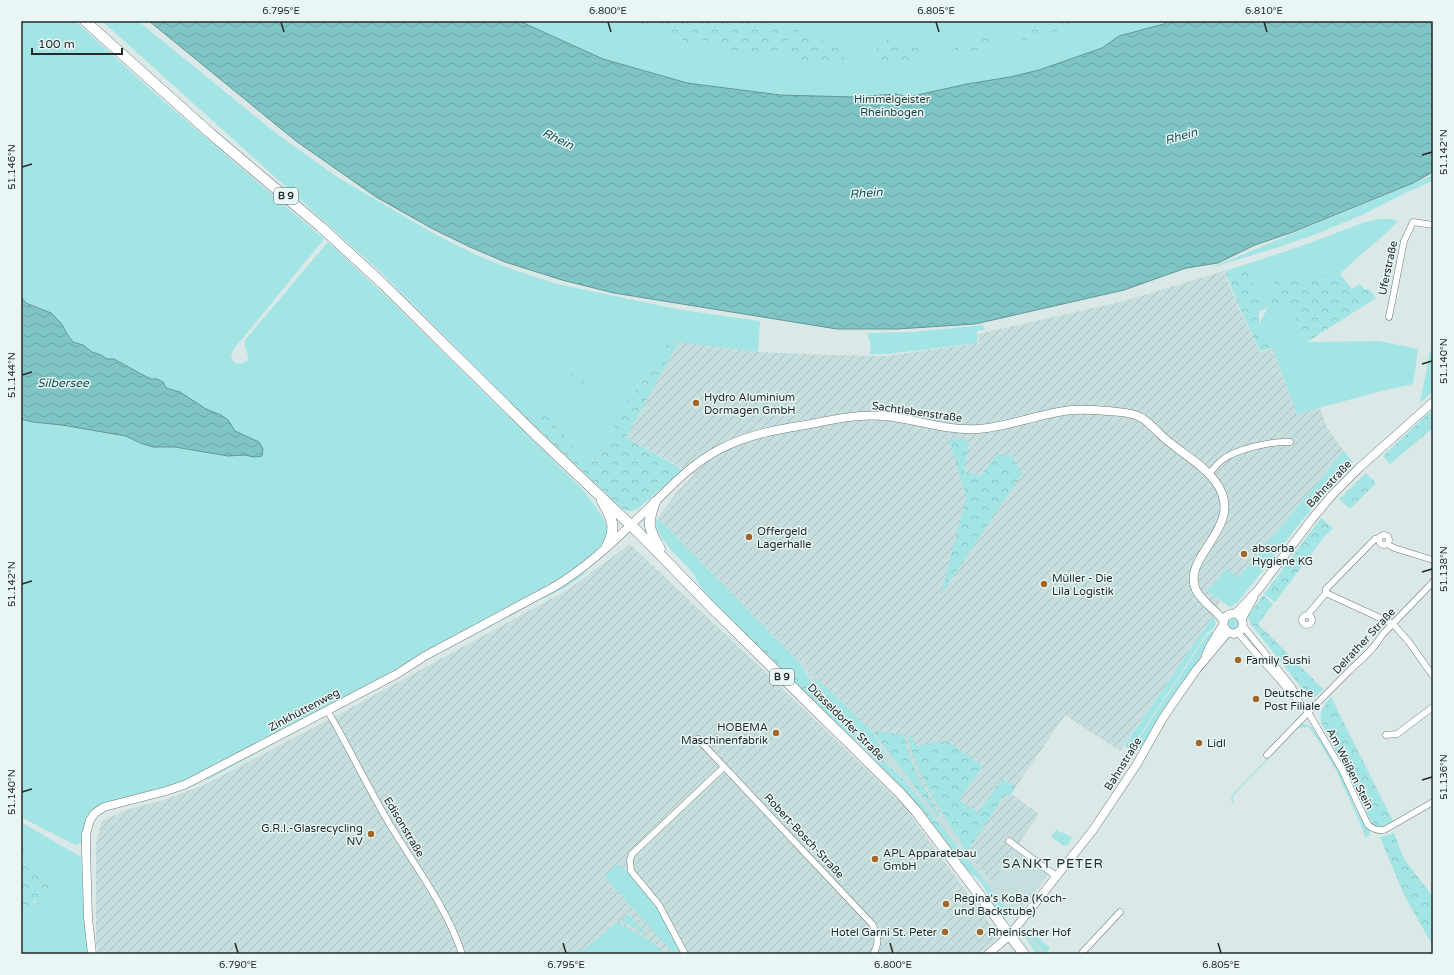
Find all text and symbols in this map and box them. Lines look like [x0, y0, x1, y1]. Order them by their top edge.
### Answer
text: 6.795°E [262, 5, 300, 17]
text: 6.800°E [589, 5, 627, 17]
text: 6.805°E [917, 5, 955, 17]
text: 6.810°E [1245, 5, 1283, 17]
scale bar [32, 30, 122, 56]
text: 100 m [38, 37, 75, 51]
park label: Himmelgeister Rheinbogen [854, 93, 931, 119]
water label: Rhein [540, 125, 576, 153]
water label: Rhein [1163, 125, 1199, 147]
text: 51.142°N [1438, 129, 1450, 175]
text: 51.146°N [6, 144, 18, 190]
water label: Rhein [849, 185, 884, 201]
road number: B 9 [274, 188, 298, 204]
street label: Uferstraße [1376, 240, 1400, 296]
text: 51.140°N [1438, 338, 1450, 384]
text: 51.144°N [6, 352, 18, 398]
water label: Silbersee [37, 376, 90, 390]
place label: Hydro Aluminium Dormagen GmbH [704, 391, 795, 417]
marker: Hydro Aluminium Dormagen GmbH [691, 398, 701, 408]
street label: Sachtlebenstraße [871, 399, 963, 425]
street label: Bahnstraße [1304, 458, 1354, 510]
place label: Offergeld Lagerhalle [757, 525, 811, 551]
marker: Offergeld Lagerhalle [744, 532, 754, 542]
place label: absorba Hygiene KG [1252, 542, 1313, 568]
text: 51.138°N [1438, 546, 1450, 592]
marker: absorba Hygiene KG [1239, 549, 1249, 559]
text: 51.142°N [6, 561, 18, 607]
place label: Müller - Die Lila Logistik [1052, 572, 1114, 598]
marker: Müller - Die Lila Logistik [1039, 579, 1049, 589]
street label: Delrather Straße [1330, 605, 1398, 677]
place label: Family Sushi [1246, 654, 1310, 667]
marker: Family Sushi [1233, 655, 1243, 665]
road number: B 9 [770, 669, 794, 685]
street label: Düsseldorfer Straße [805, 681, 887, 763]
street label: Zinkhüttenweg [266, 686, 342, 734]
place label: Deutsche Post Filiale [1264, 687, 1320, 713]
marker: Deutsche Post Filiale [1251, 694, 1261, 704]
place label: HOBEMA Maschinenfabrik [681, 721, 768, 747]
street label: Am Weißen Stein [1324, 726, 1376, 812]
marker: HOBEMA Maschinenfabrik [771, 728, 781, 738]
street label: Bahnstraße [1102, 735, 1144, 793]
place label: Lidl [1207, 737, 1226, 750]
marker: Lidl [1194, 738, 1204, 748]
text: 51.136°N [1438, 754, 1450, 800]
text: 51.140°N [6, 769, 18, 815]
street label: Robert-Bosch-Straße [761, 791, 847, 881]
street label: Edisonstraße [381, 795, 427, 859]
place label: G.R.I.-Glasrecycling NV [261, 822, 363, 848]
marker: G.R.I.-Glasrecycling NV [366, 829, 376, 839]
place label: APL Apparatebau GmbH [883, 847, 976, 873]
marker: APL Apparatebau GmbH [870, 854, 880, 864]
district label: SANKT PETER [1002, 856, 1104, 872]
place label: Regina's KoBa (Koch- und Backstube) [954, 892, 1067, 918]
marker: Regina's KoBa (Koch- und Backstube) [941, 899, 951, 909]
place label: Hotel Garni St. Peter [831, 926, 938, 939]
place label: Rheinischer Hof [988, 926, 1072, 939]
marker: Hotel Garni St. Peter [940, 927, 950, 937]
marker: Rheinischer Hof [975, 927, 985, 937]
text: 6.790°E [219, 959, 257, 971]
text: 6.795°E [547, 959, 585, 971]
text: 6.800°E [874, 959, 912, 971]
text: 6.805°E [1202, 959, 1240, 971]

